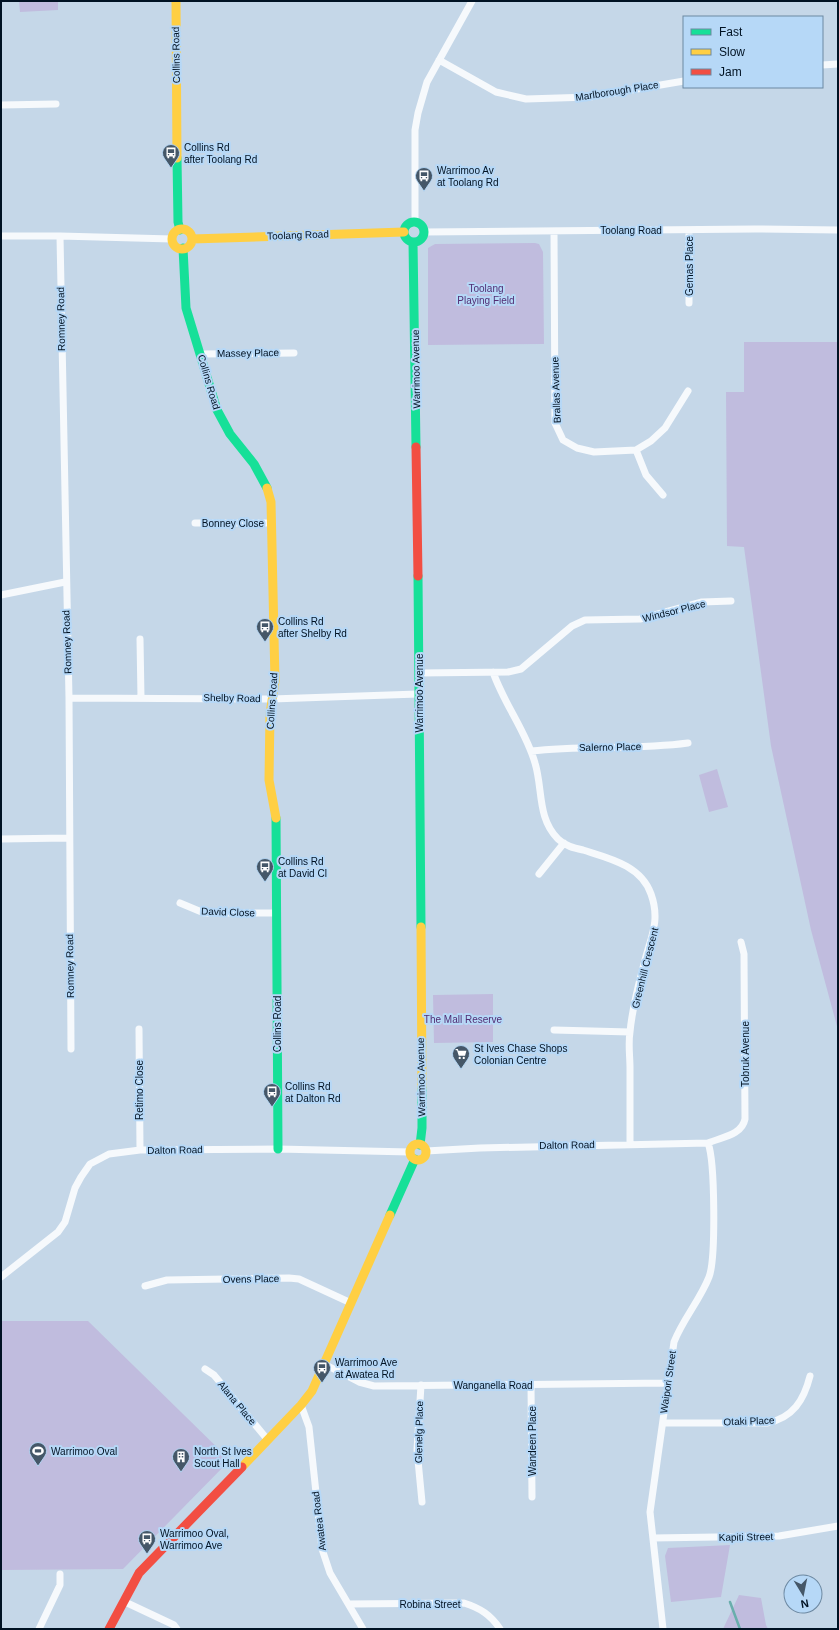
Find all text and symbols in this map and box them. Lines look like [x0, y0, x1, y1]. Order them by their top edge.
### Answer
legend [683, 16, 823, 88]
text: Fast [719, 25, 743, 39]
street label: Collins Road [170, 27, 182, 83]
text: Slow [719, 45, 745, 59]
text: Jam [719, 65, 742, 79]
street label: Marlborough Place [575, 79, 660, 103]
place label: Collins Rd after Toolang Rd [184, 142, 257, 165]
bus stop icon: Collins Rd after Toolang Rd [161, 143, 181, 168]
place label: Warrimoo Av at Toolang Rd [437, 165, 499, 188]
bus stop icon: Warrimoo Av at Toolang Rd [414, 166, 434, 191]
street label: Toolang Road [600, 225, 662, 236]
street label: Toolang Road [267, 228, 329, 242]
street label: Gemas Place [684, 236, 695, 296]
park label: Toolang Playing Field [457, 283, 515, 306]
street label: Romney Road [55, 287, 67, 351]
street label: Warrimoo Avenue [410, 329, 422, 409]
street label: Massey Place [217, 347, 280, 359]
street label: Collins Road [196, 353, 222, 411]
street label: Brallas Avenue [549, 356, 563, 423]
street label: Bonney Close [202, 518, 265, 529]
street label: Windsor Place [641, 598, 707, 624]
street label: Romney Road [60, 610, 74, 674]
place label: Collins Rd after Shelby Rd [278, 616, 347, 639]
bus stop icon: Collins Rd after Shelby Rd [255, 617, 275, 642]
street label: Warrimoo Avenue [414, 653, 425, 732]
street label: Collins Road [265, 672, 279, 730]
street label: Shelby Road [203, 692, 261, 704]
street label: Salerno Place [579, 741, 642, 753]
place label: Collins Rd at David Cl [278, 856, 327, 879]
bus stop icon: Collins Rd at David Cl [255, 857, 275, 882]
street label: David Close [201, 906, 256, 918]
street label: Greenhill Crescent [630, 926, 660, 1010]
street label: Romney Road [64, 934, 76, 998]
street label: Collins Road [272, 996, 283, 1052]
park label: The Mall Reserve [424, 1014, 503, 1025]
street label: Tobruk Avenue [740, 1021, 751, 1087]
street label: Warrimoo Avenue [415, 1037, 427, 1117]
place label: St Ives Chase Shops Colonian Centre [474, 1043, 567, 1066]
supermarket icon: St Ives Chase Shops Colonian Centre [451, 1044, 471, 1069]
street label: Retimo Close [134, 1060, 145, 1120]
place label: Collins Rd at Dalton Rd [285, 1081, 341, 1104]
bus stop icon: Collins Rd at Dalton Rd [262, 1082, 282, 1107]
street label: Dalton Road [539, 1139, 595, 1151]
street label: Dalton Road [147, 1144, 203, 1156]
street label: Ovens Place [223, 1273, 280, 1285]
street label: Waipori Street [658, 1350, 678, 1414]
place label: Warrimoo Ave at Awatea Rd [335, 1357, 398, 1380]
bus stop icon: Warrimoo Ave at Awatea Rd [312, 1358, 332, 1383]
street label: Alana Place [216, 1379, 259, 1427]
street label: Wanganella Road [453, 1380, 533, 1391]
street label: Glenelg Place [413, 1400, 425, 1463]
street label: Wandeen Place [527, 1405, 538, 1476]
street label: Otaki Place [723, 1415, 775, 1427]
sports icon: Warrimoo Oval [28, 1441, 48, 1466]
place label: Warrimoo Oval [51, 1446, 117, 1457]
place label: North St Ives Scout Hall [194, 1446, 252, 1469]
building icon: North St Ives Scout Hall [171, 1447, 191, 1472]
street label: Awatea Road [310, 1491, 328, 1551]
place label: Warrimoo Oval, Warrimoo Ave [160, 1528, 229, 1551]
bus stop icon: Warrimoo Oval, Warrimoo Ave [137, 1529, 157, 1554]
street label: Kapiti Street [719, 1531, 774, 1543]
north arrow [783, 1574, 823, 1614]
text: N [800, 1597, 810, 1610]
street label: Robina Street [399, 1599, 461, 1610]

